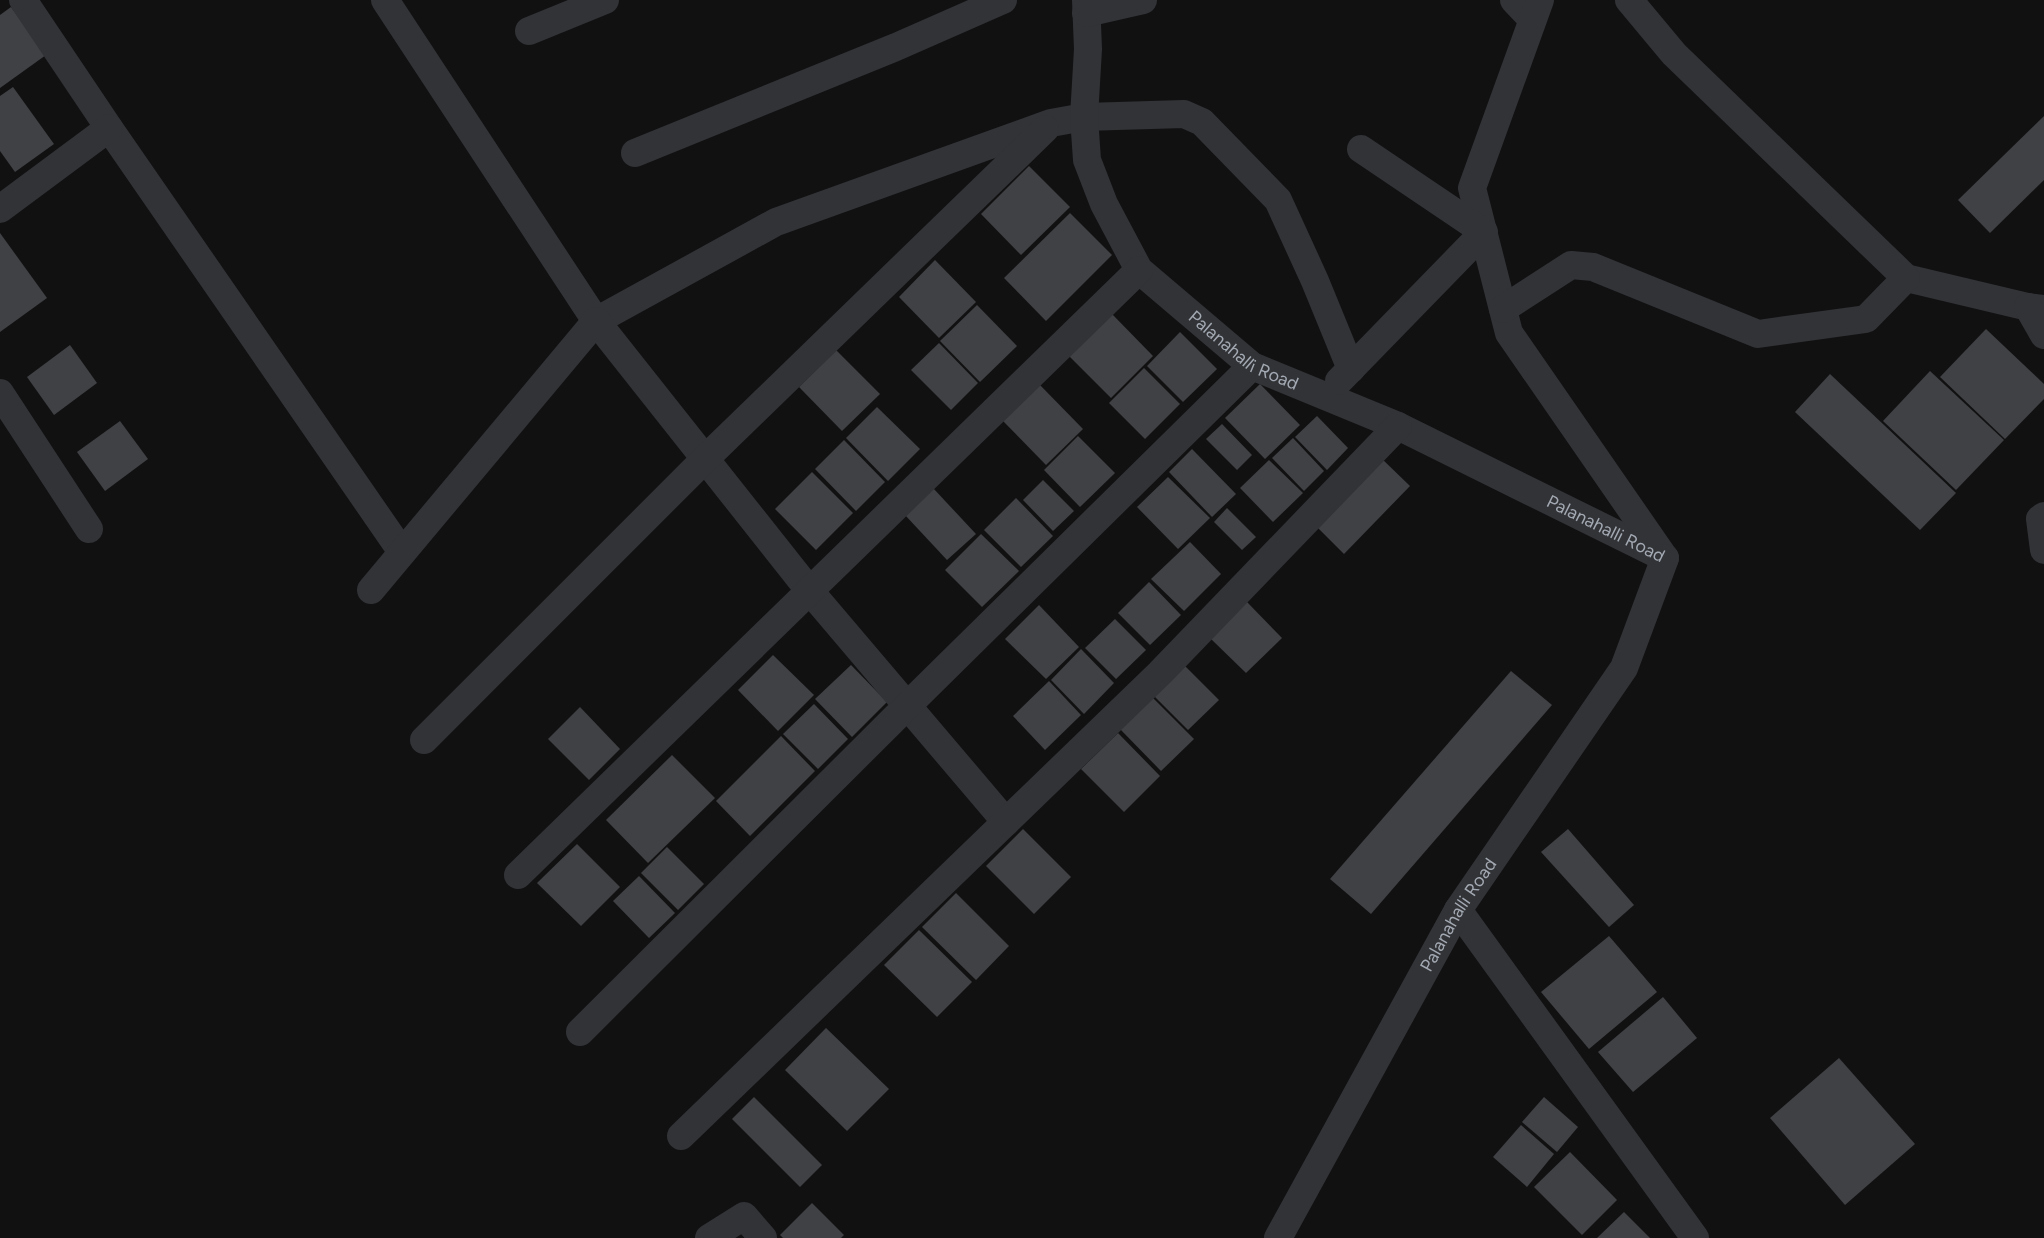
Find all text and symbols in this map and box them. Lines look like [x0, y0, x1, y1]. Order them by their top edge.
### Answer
street label: Palanahalli Road [1184, 306, 1302, 395]
street label: Palanahalli Road [1543, 490, 1668, 567]
street label: Palanahalli Road [1415, 854, 1501, 976]

